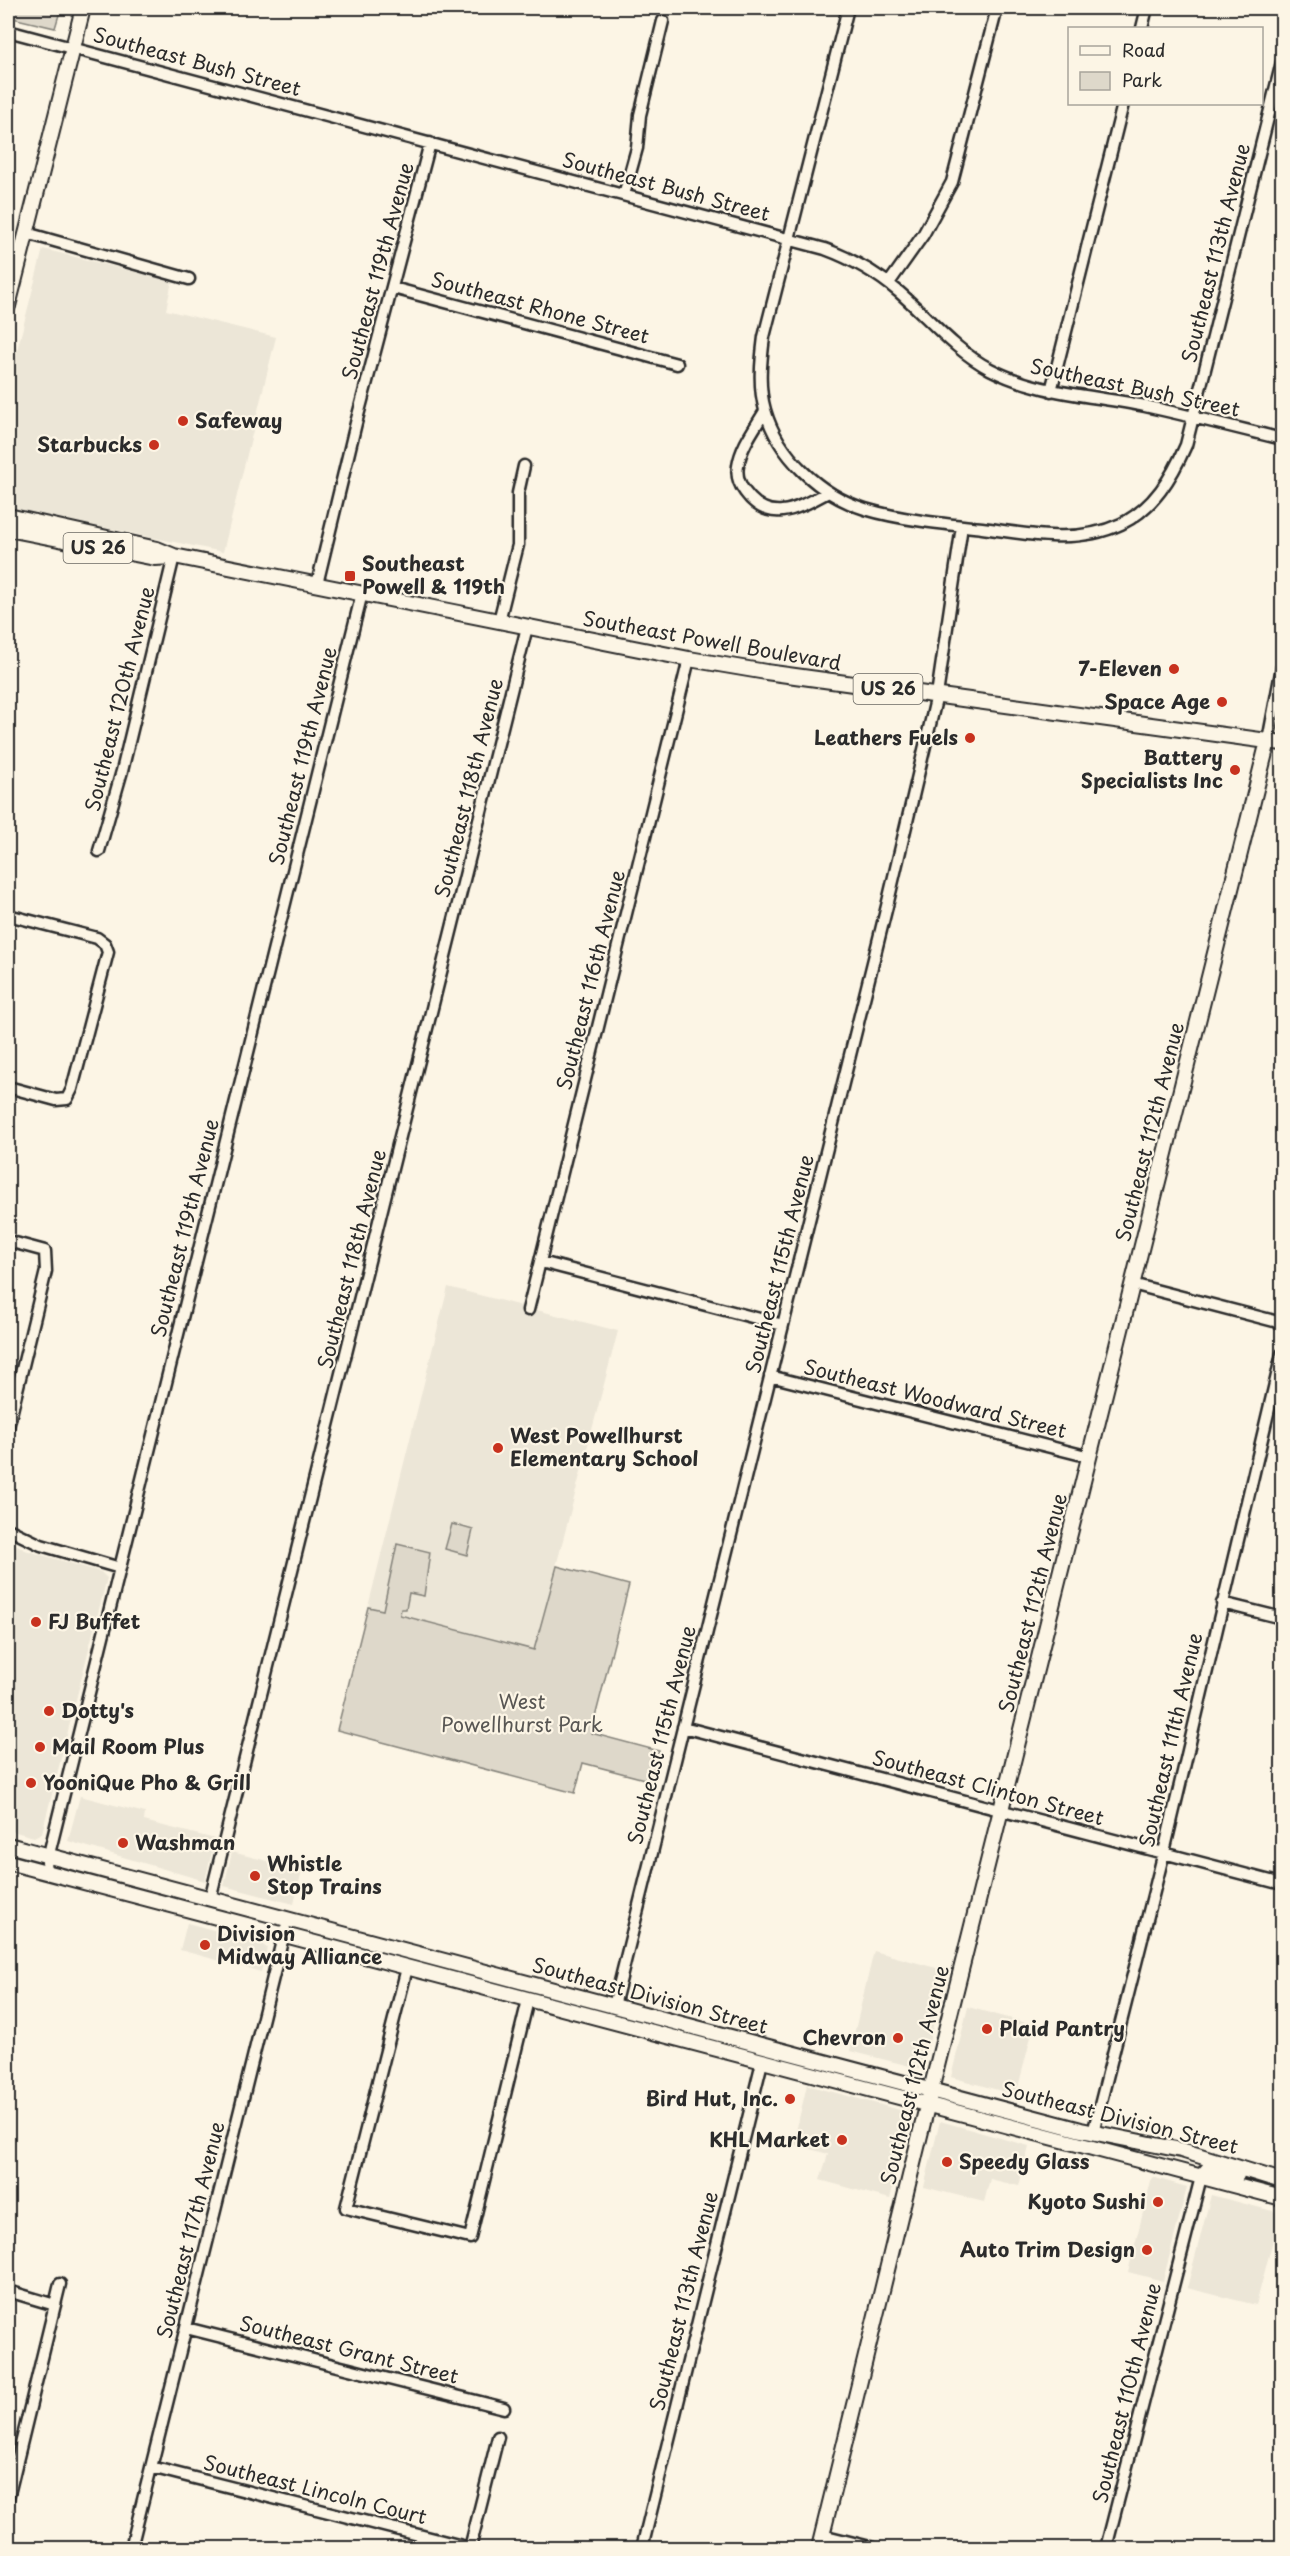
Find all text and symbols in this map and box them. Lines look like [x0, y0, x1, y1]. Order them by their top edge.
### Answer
street label: Southeast Bush Street [90, 19, 304, 103]
legend [1068, 27, 1263, 105]
text: Road [1122, 36, 1166, 63]
text: Park [1122, 66, 1162, 93]
street label: Southeast 113th Avenue [1173, 140, 1257, 366]
street label: Southeast Bush Street [559, 144, 773, 228]
street label: Southeast 119th Avenue [334, 159, 421, 383]
street label: Southeast Rhone Street [428, 264, 653, 351]
street label: Southeast Bush Street [1028, 350, 1243, 424]
place label: Safeway [195, 405, 282, 435]
marker: Safeway [176, 414, 190, 428]
place label: Starbucks [37, 429, 142, 459]
marker: Starbucks [147, 438, 161, 452]
road number: US 26 [63, 533, 132, 563]
place label: Southeast Powell & 119th [362, 548, 505, 601]
marker: Southeast Powell & 119th [343, 569, 357, 583]
street label: Southeast 120th Avenue [77, 583, 162, 814]
street label: Southeast Powell Boulevard [581, 602, 844, 678]
street label: Southeast 119th Avenue [260, 643, 344, 868]
place label: 7-Eleven [1078, 653, 1162, 683]
marker: 7-Eleven [1167, 662, 1181, 676]
road number: US 26 [854, 674, 922, 704]
street label: Southeast 118th Avenue [426, 675, 510, 901]
place label: Space Age [1104, 686, 1210, 716]
marker: Space Age [1215, 695, 1229, 709]
place label: Leathers Fuels [814, 722, 958, 752]
marker: Leathers Fuels [963, 731, 977, 745]
place label: Battery Specialists Inc [1081, 742, 1223, 795]
marker: Battery Specialists Inc [1228, 763, 1242, 777]
street label: Southeast 116th Avenue [548, 867, 632, 1093]
street label: Southeast 112th Avenue [1107, 1019, 1191, 1245]
street label: Southeast 119th Avenue [142, 1115, 226, 1340]
street label: Southeast 118th Avenue [309, 1146, 393, 1372]
street label: Southeast 115th Avenue [737, 1151, 821, 1376]
street label: Southeast Woodward Street [801, 1351, 1070, 1445]
place label: West Powellhurst Elementary School [510, 1420, 698, 1473]
marker: West Powellhurst Elementary School [491, 1441, 505, 1455]
street label: Southeast 112th Avenue [990, 1490, 1074, 1716]
place label: FJ Buffet [48, 1606, 141, 1636]
marker: FJ Buffet [29, 1615, 43, 1629]
street label: Southeast 115th Avenue [619, 1622, 703, 1847]
street label: Southeast 111th Avenue [1131, 1629, 1209, 1850]
park label: West Powellhurst Park [441, 1686, 603, 1739]
place label: Dotty's [61, 1695, 135, 1725]
marker: Dotty's [42, 1704, 56, 1718]
place label: Mail Room Plus [52, 1731, 205, 1761]
marker: Mail Room Plus [33, 1740, 47, 1754]
street label: Southeast Clinton Street [869, 1742, 1107, 1832]
place label: YooniQue Pho & Grill [43, 1767, 251, 1797]
marker: YooniQue Pho & Grill [24, 1776, 38, 1790]
place label: Washman [135, 1827, 235, 1857]
marker: Washman [116, 1836, 130, 1850]
place label: Whistle Stop Trains [267, 1848, 382, 1901]
marker: Whistle Stop Trains [248, 1869, 262, 1883]
place label: Division Midway Alliance [217, 1918, 382, 1971]
marker: Division Midway Alliance [198, 1938, 212, 1952]
street label: Southeast Division Street [529, 1949, 771, 2041]
street label: Southeast 112th Avenue [872, 1962, 956, 2188]
place label: Plaid Pantry [999, 2013, 1125, 2043]
place label: Chevron [803, 2022, 886, 2052]
marker: Plaid Pantry [980, 2022, 994, 2036]
marker: Chevron [891, 2031, 905, 2045]
street label: Southeast Division Street [999, 2073, 1242, 2161]
place label: Bird Hut, Inc. [645, 2083, 778, 2113]
marker: Bird Hut, Inc. [783, 2092, 797, 2106]
street label: Southeast 117th Avenue [149, 2118, 232, 2341]
place label: KHL Market [709, 2124, 830, 2154]
marker: KHL Market [835, 2133, 849, 2147]
place label: Speedy Glass [959, 2146, 1090, 2176]
marker: Speedy Glass [940, 2155, 954, 2169]
place label: Kyoto Sushi [1027, 2186, 1146, 2216]
street label: Southeast 113th Avenue [641, 2188, 725, 2414]
marker: Kyoto Sushi [1151, 2195, 1165, 2209]
place label: Auto Trim Design [960, 2234, 1135, 2264]
marker: Auto Trim Design [1140, 2243, 1154, 2257]
street label: Southeast 110th Avenue [1084, 2279, 1168, 2506]
street label: Southeast Grant Street [237, 2307, 462, 2391]
street label: Southeast Lincoln Court [201, 2447, 430, 2531]

